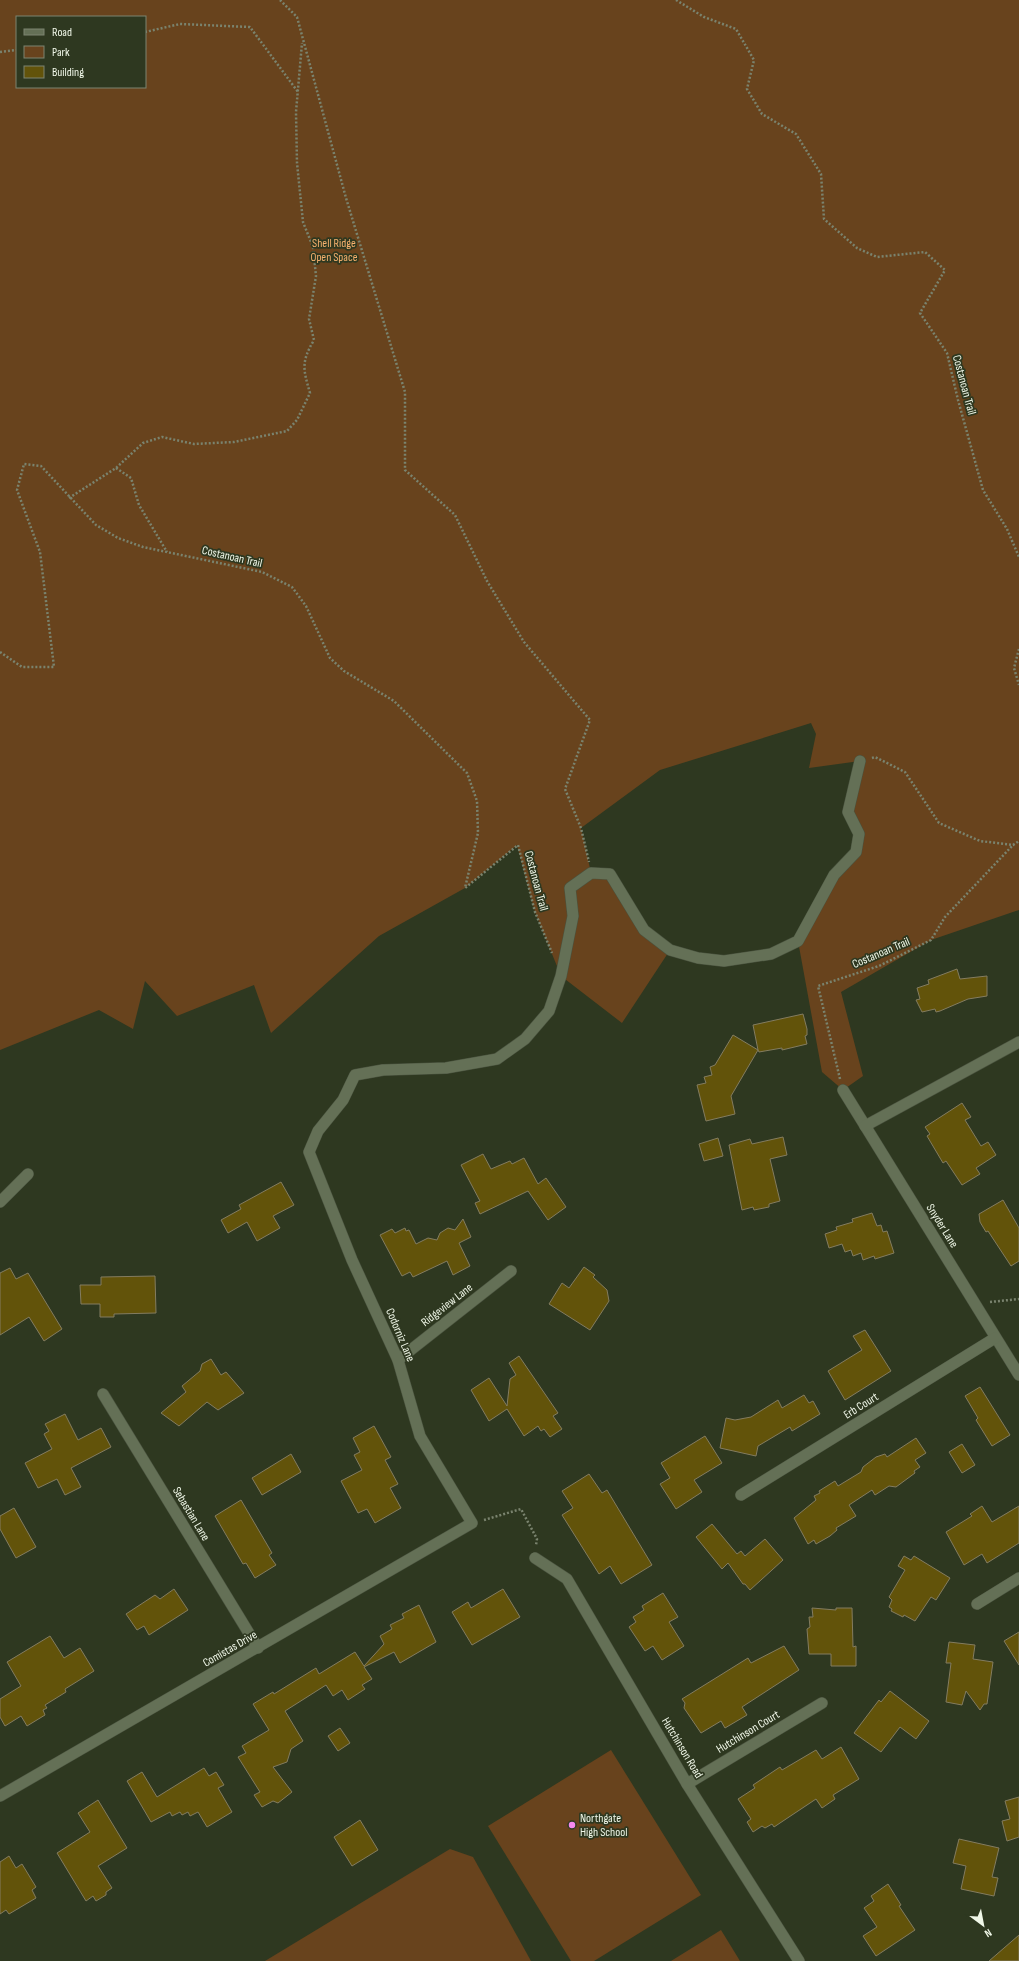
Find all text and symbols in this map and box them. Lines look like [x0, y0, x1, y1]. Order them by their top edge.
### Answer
legend [16, 16, 146, 88]
text: Road [52, 25, 72, 40]
text: Park [52, 45, 70, 60]
text: Building [52, 65, 84, 80]
park label: Shell Ridge Open Space [310, 236, 358, 265]
street label: Costanoan Trail [949, 353, 979, 417]
street label: Costanoan Trail [200, 543, 264, 571]
street label: Costanoan Trail [521, 849, 551, 913]
street label: Costanoan Trail [850, 934, 912, 972]
street label: Snyder Lane [923, 1201, 961, 1251]
street label: Ridgeview Lane [418, 1280, 476, 1330]
street label: Codorniz Lane [382, 1306, 418, 1364]
street label: Erb Court [841, 1389, 881, 1422]
street label: Sebastian Lane [169, 1484, 213, 1544]
street label: Comistas Drive [200, 1627, 260, 1671]
street label: Hutchinson Court [714, 1707, 783, 1757]
street label: Hutchinson Road [658, 1715, 706, 1781]
place label: Northgate High School [580, 1811, 627, 1840]
marker: Northgate High School [567, 1820, 577, 1830]
north arrow [963, 1905, 1003, 1945]
text: N [982, 1926, 994, 1940]

